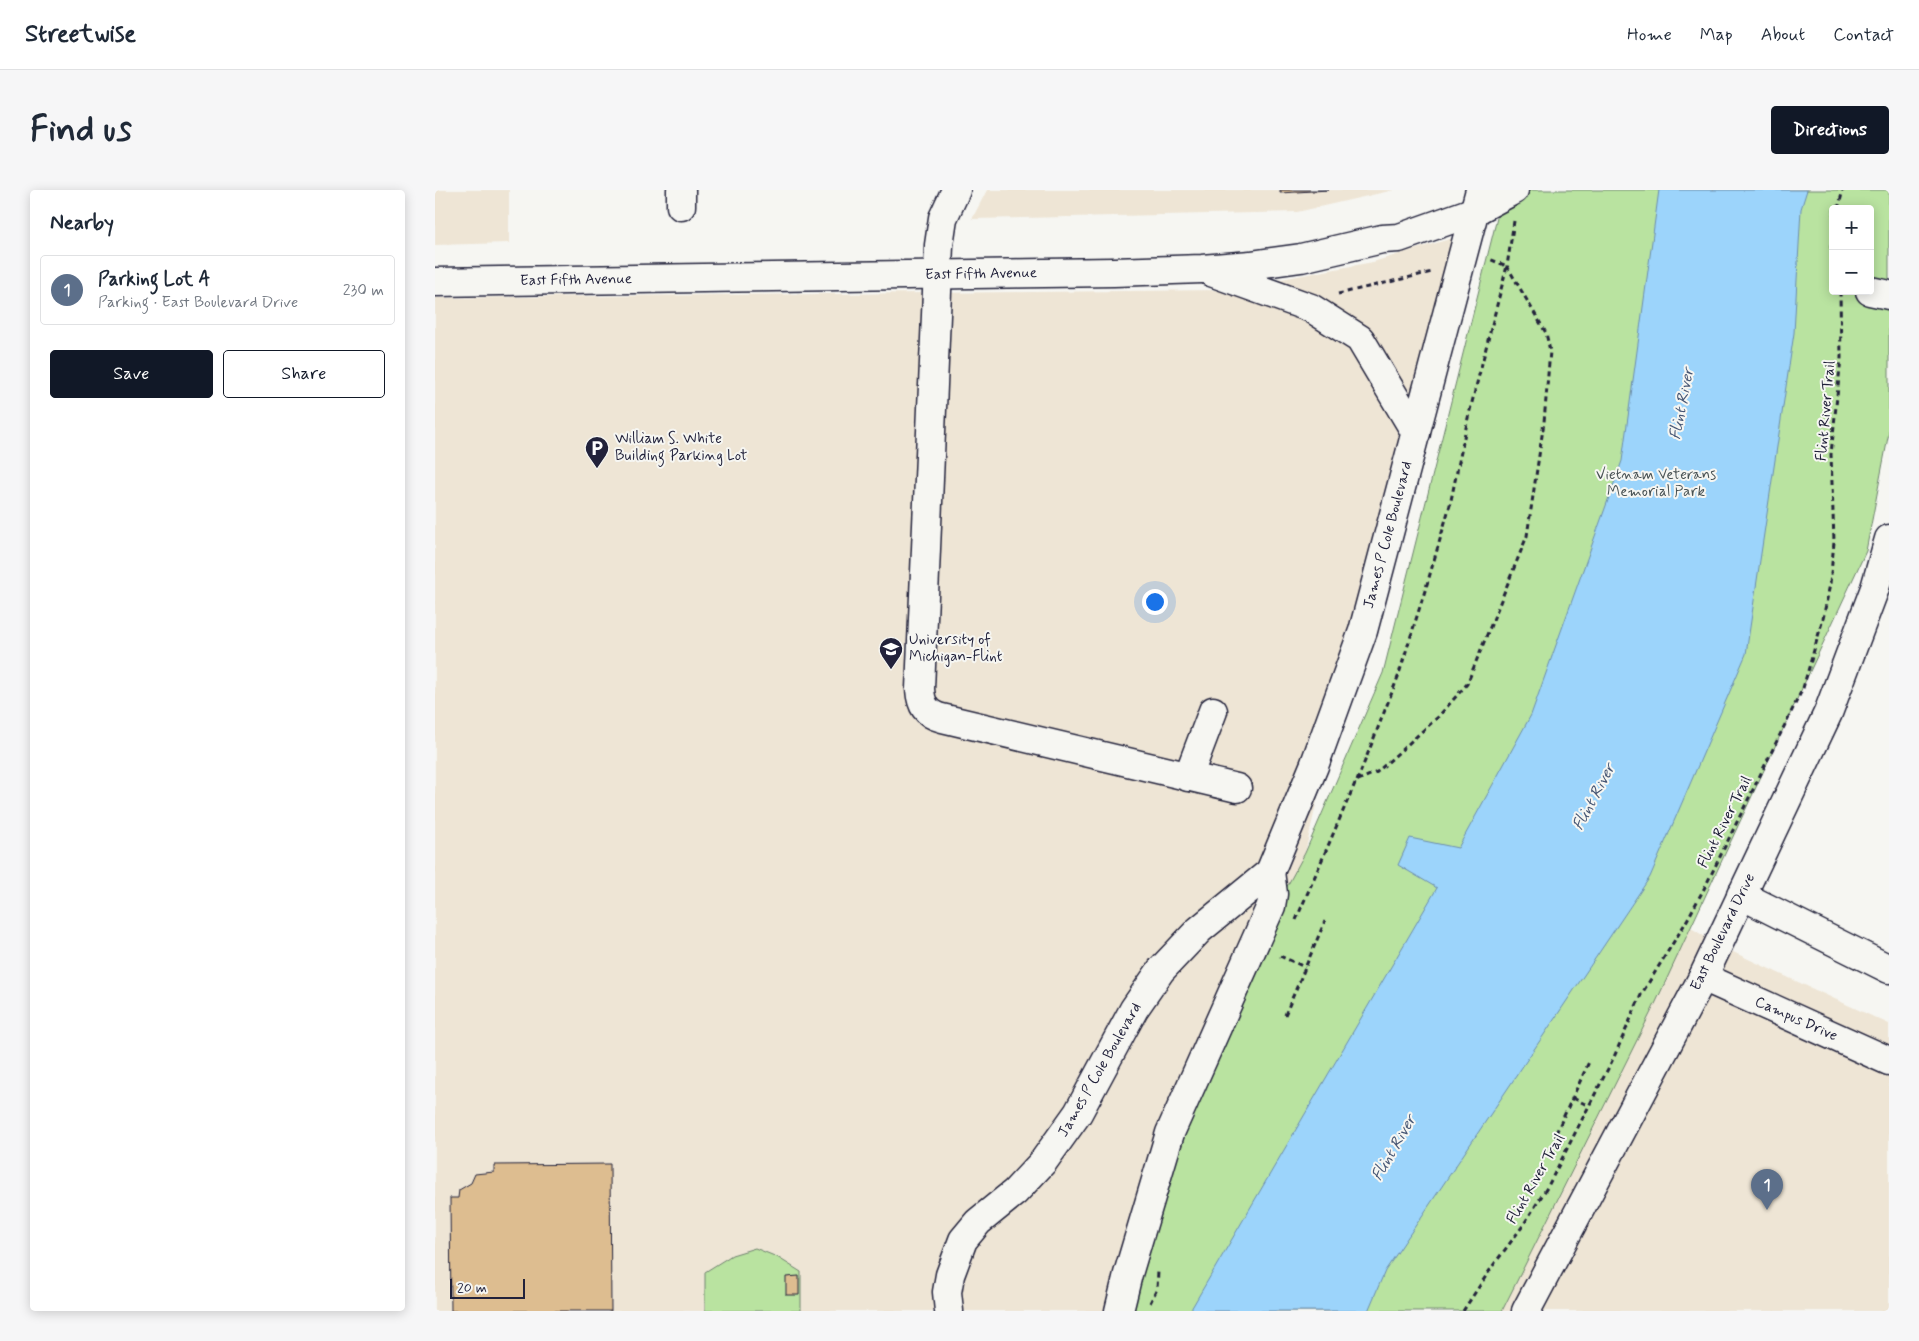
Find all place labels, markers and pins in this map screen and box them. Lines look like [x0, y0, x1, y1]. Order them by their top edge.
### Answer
place label: William S. White Building Parking Lot [615, 429, 747, 467]
parking icon: William S. White Building Parking Lot [584, 435, 610, 469]
place label: University of Michigan-Flint [909, 630, 1003, 667]
school or university icon: University of Michigan-Flint [878, 636, 904, 670]
pin: 1 [1751, 1169, 1783, 1210]

